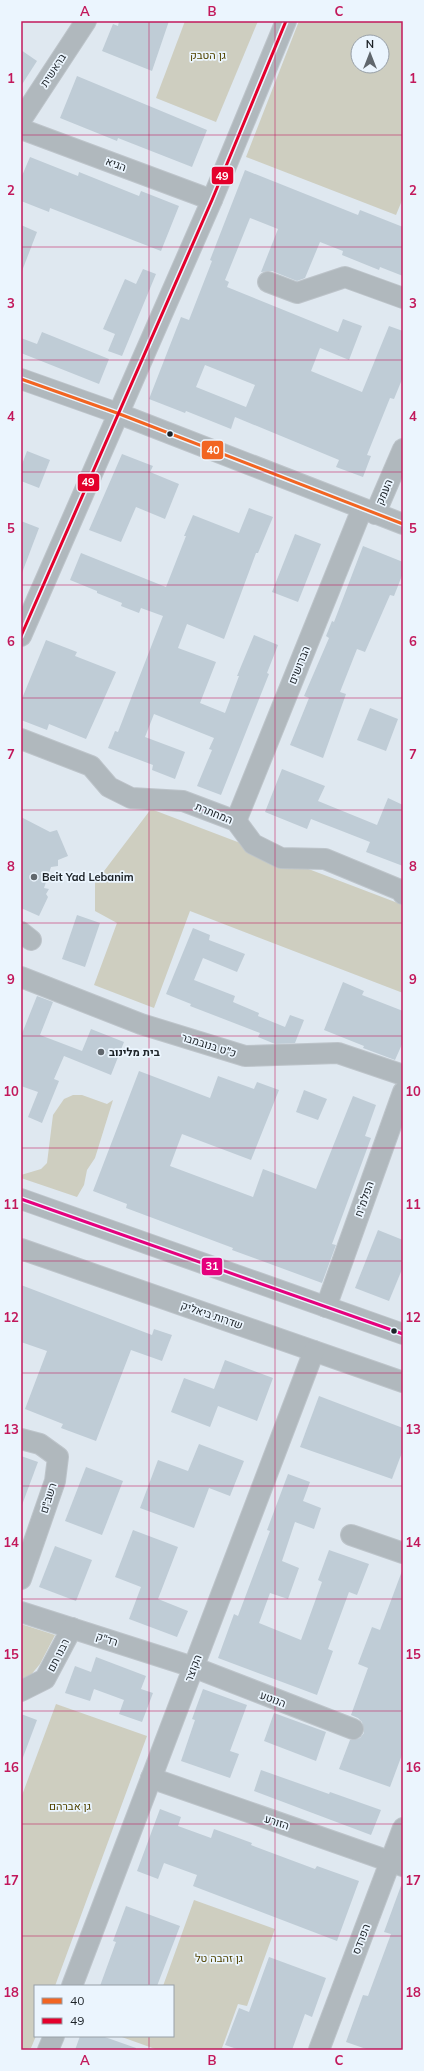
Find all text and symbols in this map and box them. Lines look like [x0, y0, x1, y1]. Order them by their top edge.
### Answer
text: A [80, 3, 90, 19]
text: B [208, 3, 217, 19]
text: C [335, 3, 344, 19]
north arrow [350, 34, 390, 74]
text: N [366, 37, 374, 51]
park label: גן הטבק [190, 48, 226, 62]
street label: בראשית [37, 50, 69, 89]
text: 1 [7, 70, 15, 86]
text: 1 [409, 70, 417, 86]
street label: הגיא [104, 154, 128, 174]
line badge: 49 [211, 166, 234, 185]
text: 49 [215, 169, 229, 183]
text: 2 [7, 182, 15, 198]
text: 2 [409, 182, 417, 198]
text: 3 [7, 295, 15, 311]
text: 3 [409, 295, 417, 311]
text: 4 [7, 408, 15, 424]
text: 4 [409, 408, 417, 424]
unlabelled marker [165, 429, 175, 439]
line badge: 40 [201, 440, 224, 460]
text: 40 [206, 443, 220, 457]
line badge: 49 [77, 473, 100, 492]
text: 49 [81, 475, 95, 489]
street label: העמק [372, 477, 396, 507]
text: 5 [7, 520, 15, 536]
text: 5 [409, 520, 417, 536]
text: 6 [7, 633, 15, 649]
text: 6 [409, 633, 417, 649]
street label: הברושים [285, 644, 313, 686]
text: 7 [7, 746, 15, 762]
text: 7 [409, 746, 417, 762]
street label: המחתרת [193, 799, 235, 827]
text: 8 [7, 858, 15, 874]
text: 8 [409, 858, 417, 874]
place label: Beit Yad Lebanim [42, 870, 134, 884]
marker: Beit Yad Lebanim [29, 872, 39, 882]
text: 9 [7, 971, 15, 987]
text: 9 [409, 971, 417, 987]
street label: כ"ט בנובמבר [180, 1030, 238, 1060]
place label: בית מלינוב [109, 1045, 160, 1059]
marker: בית מלינוב [96, 1047, 106, 1057]
text: 10 [3, 1083, 19, 1099]
text: 10 [405, 1083, 421, 1099]
street label: הפלמ"ח [351, 1179, 377, 1219]
text: 11 [3, 1196, 19, 1212]
text: 11 [405, 1196, 421, 1212]
line badge: 31 [201, 1257, 223, 1276]
text: 31 [205, 1259, 219, 1273]
street label: שדרות ביאליק [179, 1298, 245, 1332]
text: 12 [3, 1309, 19, 1325]
text: 12 [405, 1309, 421, 1325]
unlabelled marker [389, 1326, 399, 1336]
text: 13 [3, 1421, 19, 1437]
text: 13 [405, 1421, 421, 1437]
street label: רשב"ם [37, 1481, 59, 1515]
text: 14 [3, 1534, 19, 1550]
text: 14 [405, 1534, 421, 1550]
street label: רד"ק [94, 1629, 120, 1649]
street label: רבנו תם [44, 1636, 72, 1674]
text: 15 [3, 1646, 19, 1662]
text: 15 [405, 1646, 421, 1662]
street label: הקוצר [181, 1652, 205, 1684]
street label: הנוטע [258, 1688, 288, 1710]
text: 16 [3, 1759, 19, 1775]
text: 16 [405, 1759, 421, 1775]
park label: גן אברהם [49, 1799, 91, 1813]
street label: הזורע [263, 1811, 291, 1833]
text: 17 [3, 1872, 19, 1888]
text: 17 [405, 1872, 421, 1888]
street label: הפרדס [349, 1922, 373, 1956]
park label: גן זהבה טל [195, 1951, 243, 1965]
text: 18 [3, 1984, 19, 2000]
text: 18 [405, 1984, 421, 2000]
legend [34, 1985, 174, 2037]
text: 40 [70, 1993, 84, 2008]
text: 49 [70, 2013, 84, 2028]
text: A [80, 2052, 90, 2068]
text: B [208, 2052, 217, 2068]
text: C [335, 2052, 344, 2068]

